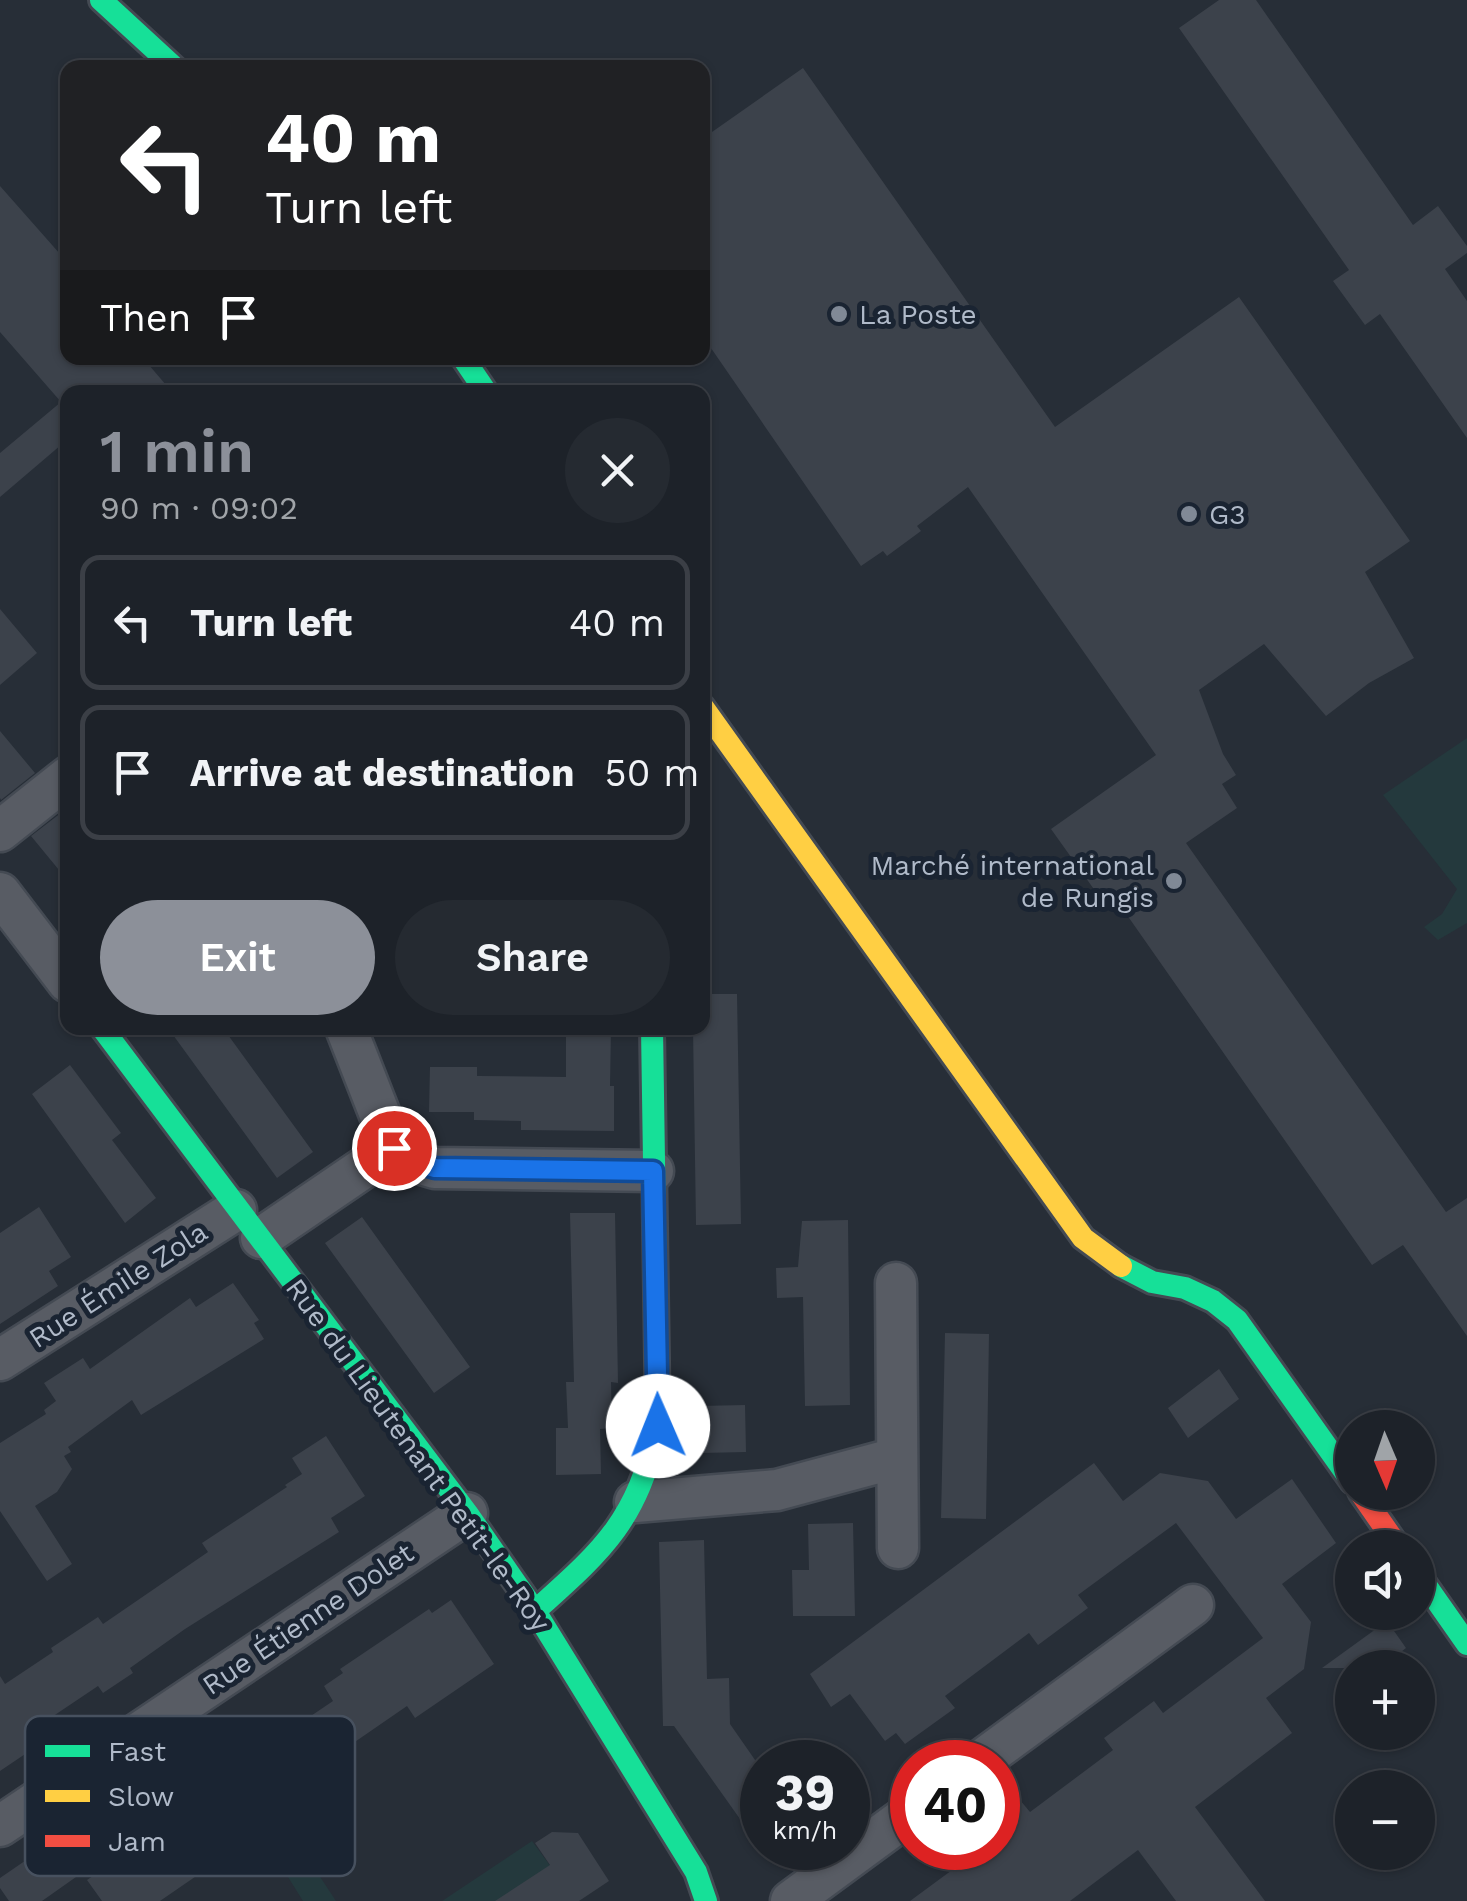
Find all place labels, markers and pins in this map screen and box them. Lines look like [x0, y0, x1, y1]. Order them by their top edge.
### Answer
place label: La Poste [859, 298, 977, 331]
marker: La Poste [828, 303, 850, 325]
place label: G3 [1209, 498, 1246, 531]
marker: G3 [1178, 503, 1200, 525]
place label: Marché international de Rungis [870, 849, 1154, 914]
marker: Marché international de Rungis [1163, 870, 1185, 892]
pin [352, 1106, 437, 1191]

